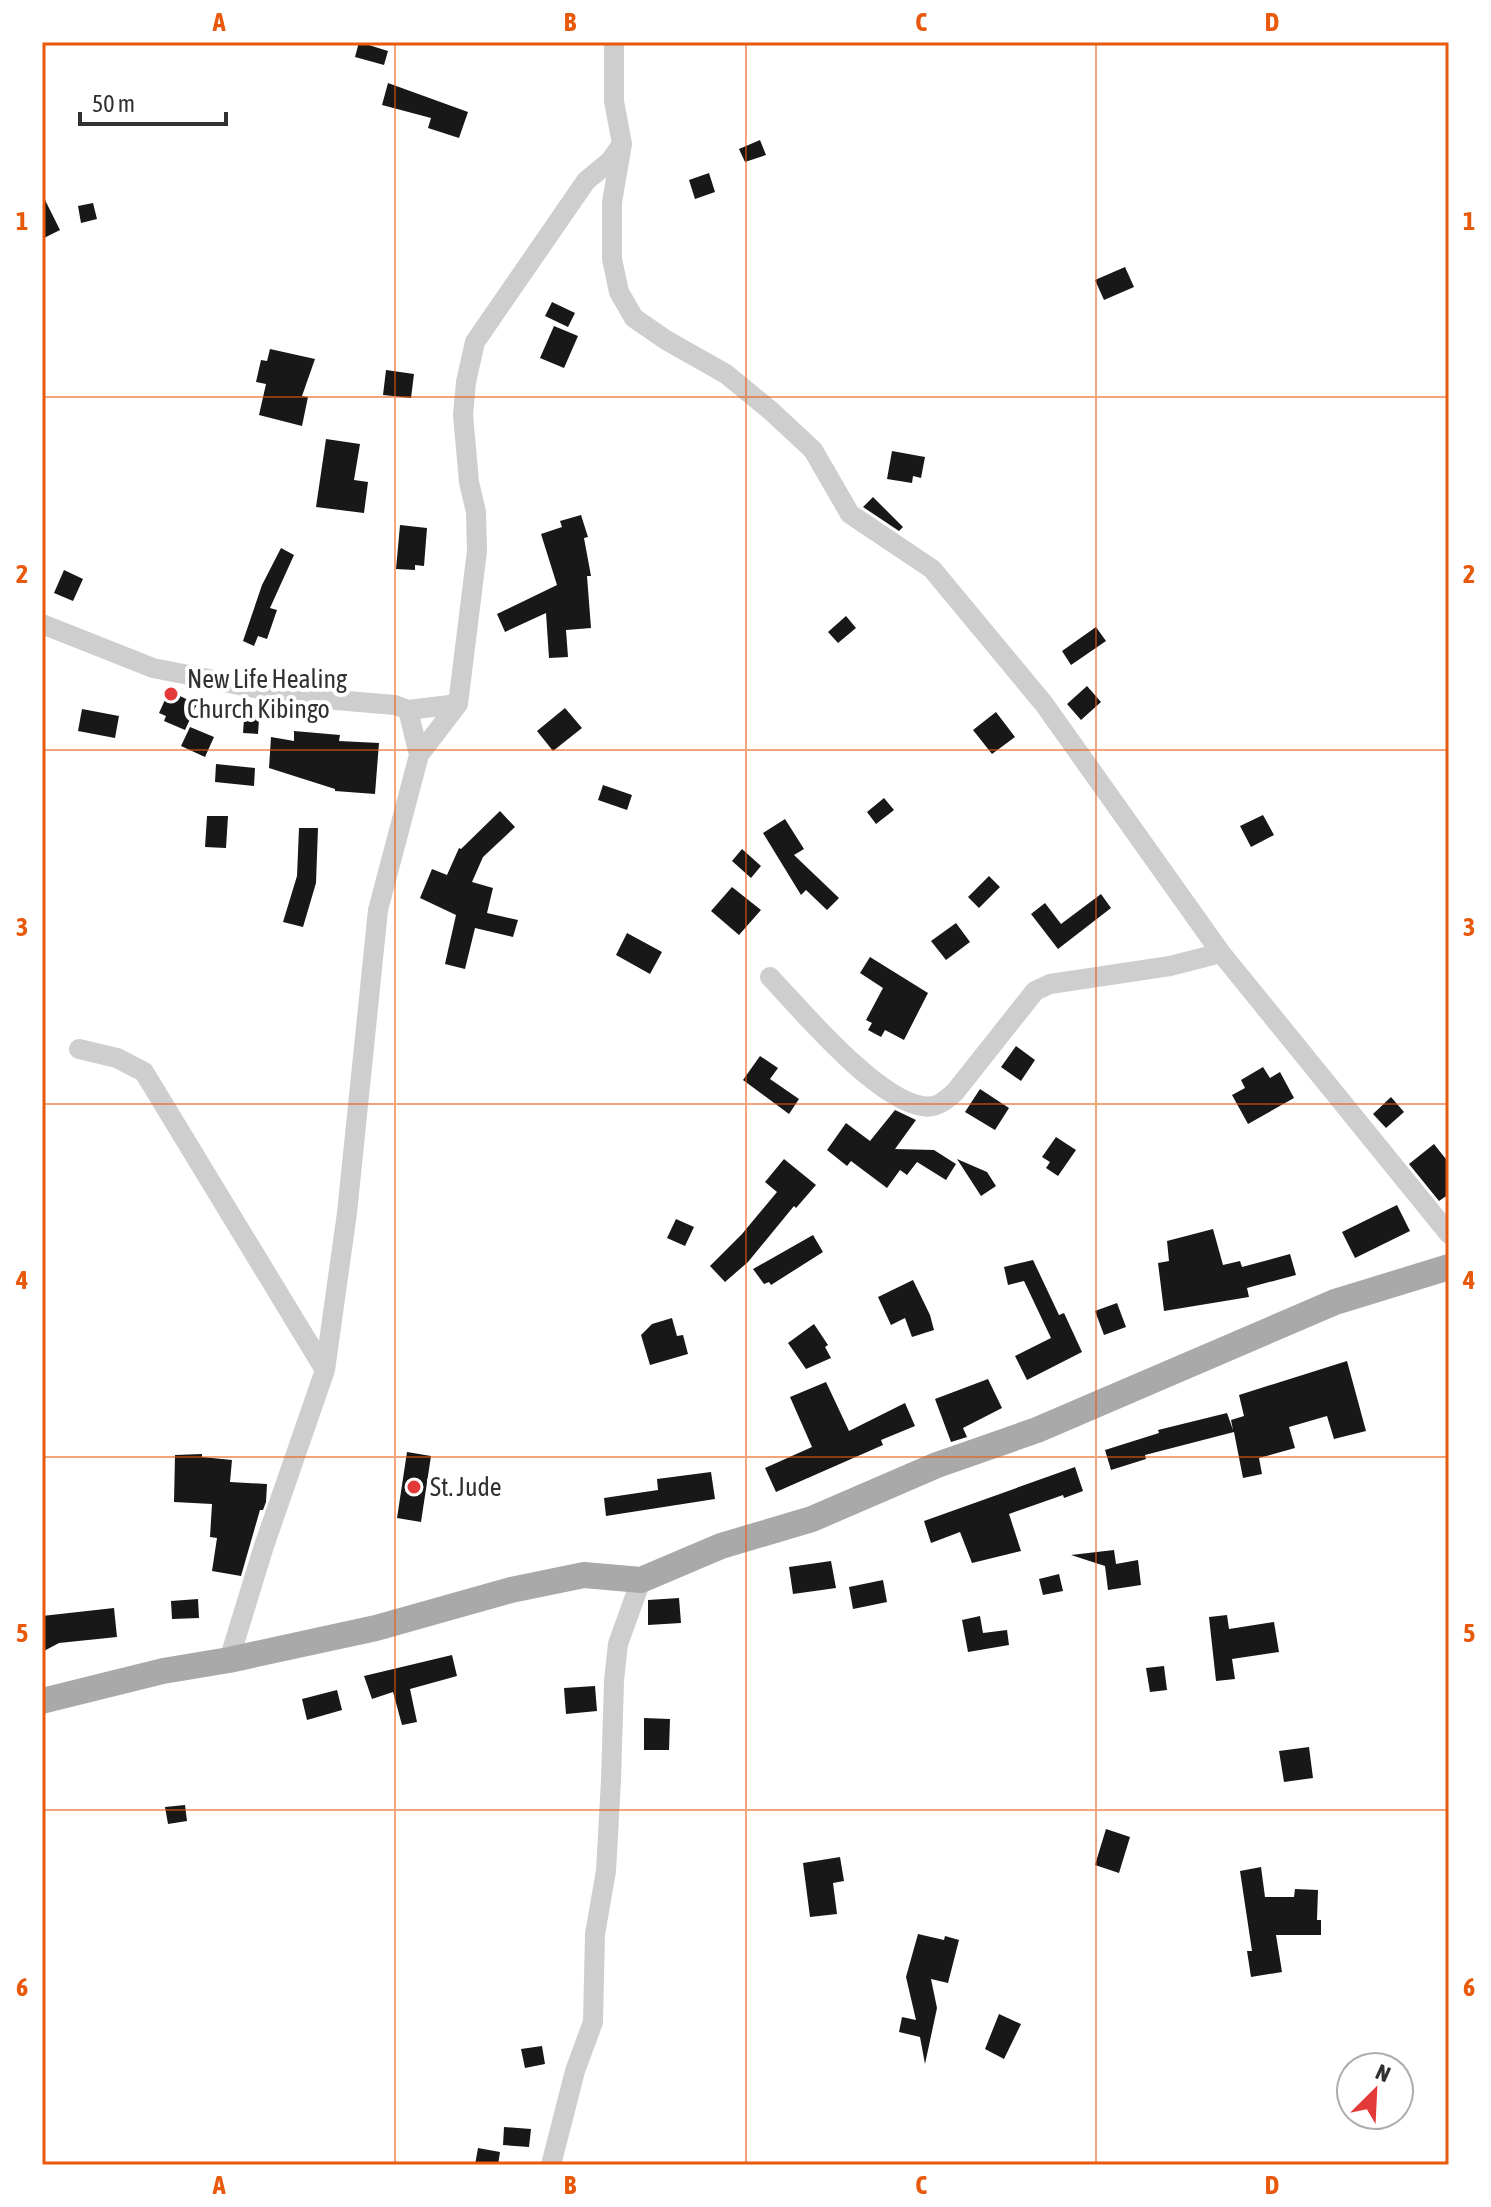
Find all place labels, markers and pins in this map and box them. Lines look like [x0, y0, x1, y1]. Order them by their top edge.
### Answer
place label: New Life Healing Church Kibingo [187, 664, 348, 724]
marker: New Life Healing Church Kibingo [162, 685, 180, 703]
place label: St. Jude [430, 1472, 502, 1502]
marker: St. Jude [405, 1478, 423, 1496]

